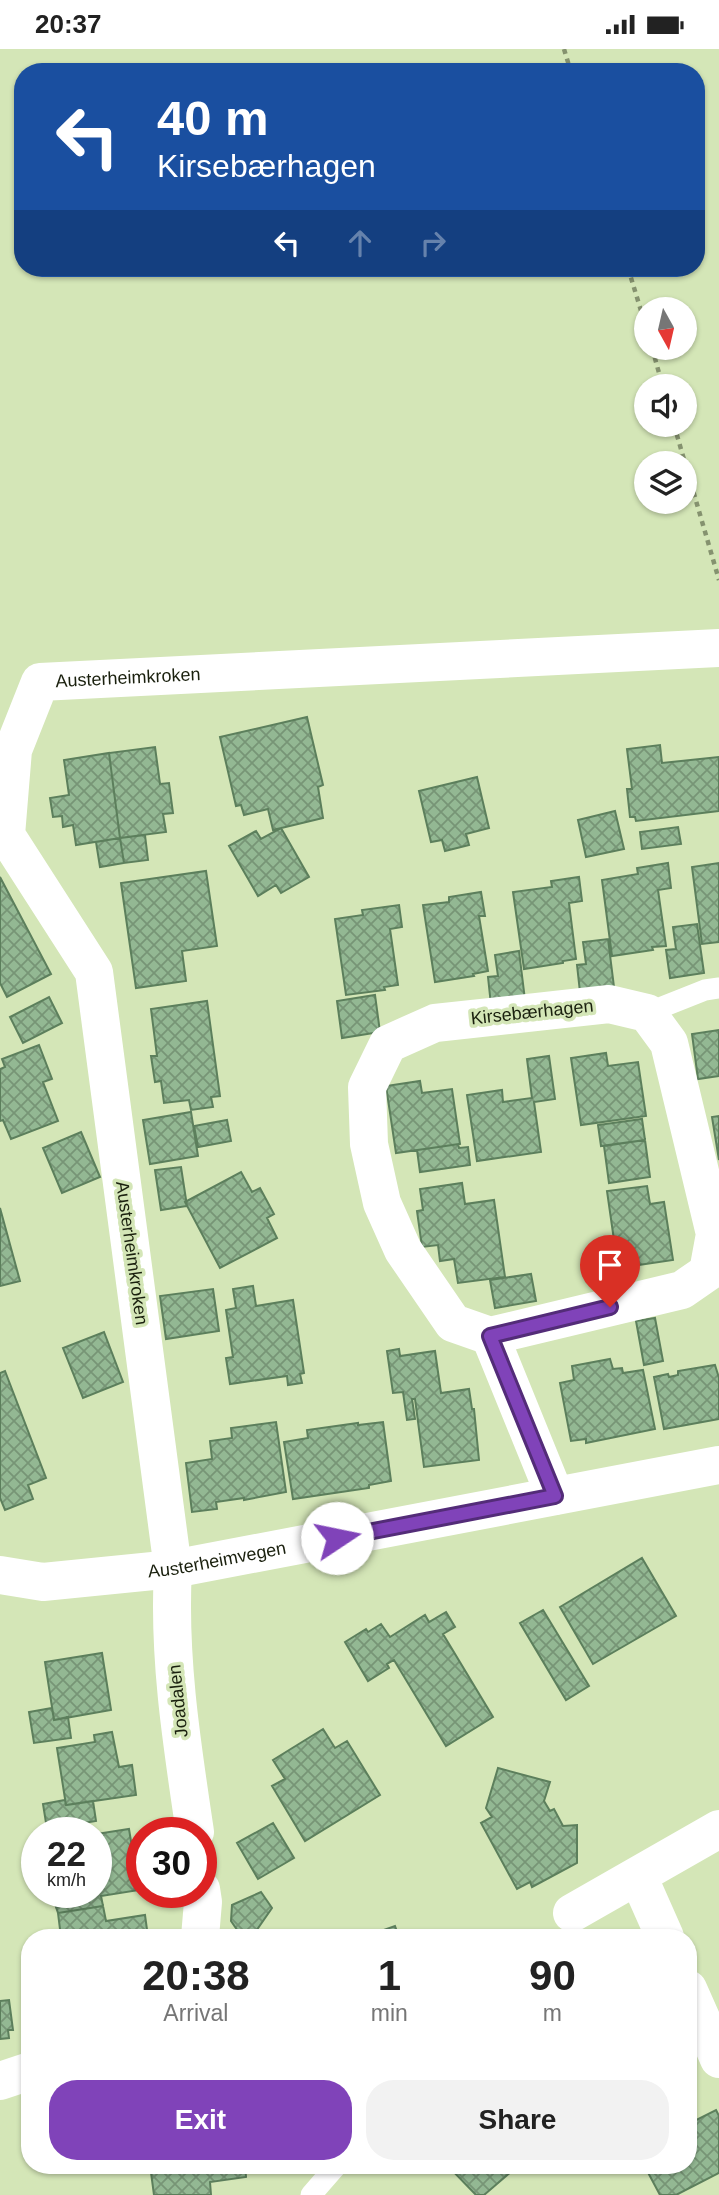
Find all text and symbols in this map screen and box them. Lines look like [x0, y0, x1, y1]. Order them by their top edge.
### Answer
text: 20:37 [35, 9, 102, 39]
icon: left [42, 91, 133, 182]
text: 40 m [157, 91, 269, 145]
text: Kirsebærhagen [157, 148, 376, 184]
icon: left [268, 224, 306, 262]
icon: ahead [341, 224, 379, 262]
icon: right [414, 224, 452, 262]
north arrow [634, 297, 696, 361]
map controls [634, 297, 697, 514]
button: sound [634, 374, 697, 437]
button: layers [634, 451, 697, 514]
street label: Austerheimkroken [55, 664, 201, 691]
street label: Kirsebærhagen [470, 996, 594, 1028]
street label: Austerheimkroken [112, 1180, 152, 1326]
pin [580, 1235, 640, 1307]
icon: arrive [591, 1246, 629, 1284]
position arrow [300, 1501, 374, 1575]
street label: Austerheimvegen [147, 1538, 288, 1581]
street label: Joadalen [164, 1664, 192, 1738]
speed limit sign: 30 [126, 1817, 217, 1908]
text: 22 [47, 1834, 86, 1873]
text: km/h [47, 1870, 86, 1890]
text: 20:38 [142, 1952, 250, 1999]
text: 1 [378, 1952, 401, 1999]
text: 90 [529, 1952, 576, 1999]
text: Arrival [163, 2000, 228, 2026]
text: min [371, 2000, 408, 2026]
text: m [543, 2000, 562, 2026]
button: Exit [49, 2080, 352, 2160]
button: Share [366, 2080, 669, 2160]

